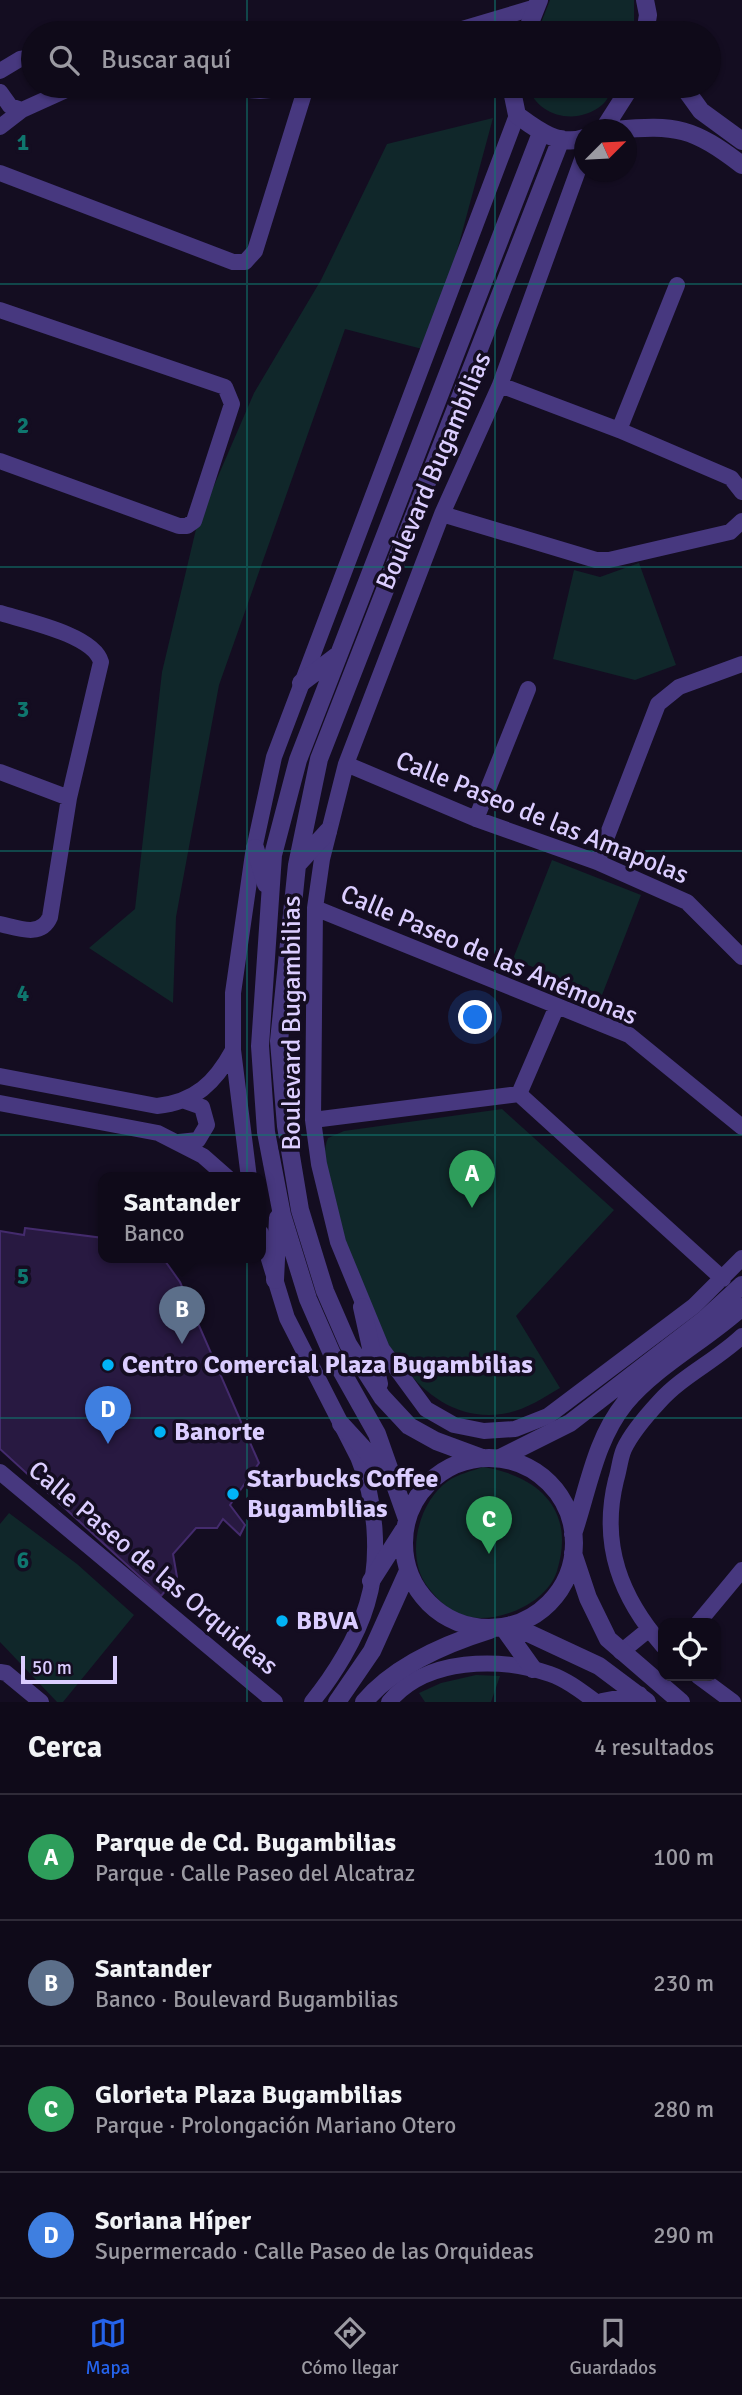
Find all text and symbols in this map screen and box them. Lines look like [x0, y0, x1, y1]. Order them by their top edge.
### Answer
search box [21, 21, 721, 98]
icon: search [45, 41, 83, 79]
text: Buscar aquí [101, 44, 231, 76]
north arrow [574, 119, 637, 182]
text: 1 [17, 128, 29, 157]
street label: Boulevard Bugambilias [369, 347, 499, 595]
text: 2 [17, 411, 29, 440]
text: 3 [17, 695, 29, 724]
street label: Calle Paseo de las Amapolas [391, 745, 693, 891]
street label: Calle Paseo de las Anémonas [336, 878, 642, 1032]
street label: Boulevard Bugambilias [276, 896, 308, 1150]
text: 4 [17, 979, 29, 1008]
your location [458, 1000, 492, 1034]
pin: A [449, 1150, 495, 1208]
popup [98, 1172, 266, 1263]
text: Santander [124, 1187, 240, 1219]
text: Banco [124, 1219, 185, 1248]
text: 5 [17, 1262, 29, 1291]
pin: B [159, 1286, 205, 1344]
place label: Centro Comercial Plaza Bugambilias [122, 1349, 533, 1381]
marker: Centro Comercial Plaza Bugambilias [100, 1357, 116, 1373]
pin: D [85, 1386, 131, 1444]
place label: Banorte [174, 1416, 265, 1448]
marker: Banorte [152, 1424, 168, 1440]
street label: Calle Paseo de las Orquideas [22, 1454, 284, 1682]
place label: Starbucks Coffee Bugambilias [247, 1463, 439, 1525]
marker: Starbucks Coffee Bugambilias [225, 1486, 241, 1502]
pin: C [466, 1496, 512, 1554]
text: 6 [17, 1546, 29, 1575]
place label: BBVA [296, 1605, 359, 1637]
marker: BBVA [274, 1613, 290, 1629]
map controls [658, 1618, 721, 1681]
button: locate [658, 1618, 721, 1681]
scale bar [21, 1653, 117, 1685]
text: 50 m [32, 1656, 72, 1680]
text: Cerca [28, 1729, 102, 1766]
text: 4 resultados [594, 1733, 714, 1762]
text: Parque de Cd. Bugambilias [95, 1827, 396, 1859]
text: A [44, 1843, 58, 1872]
text: 100 m [653, 1843, 714, 1872]
text: Parque · Calle Paseo del Alcatraz [95, 1859, 415, 1888]
text: Santander [95, 1953, 212, 1985]
text: B [44, 1969, 58, 1998]
text: 230 m [653, 1969, 714, 1998]
text: Banco · Boulevard Bugambilias [95, 1985, 398, 2014]
text: Glorieta Plaza Bugambilias [95, 2079, 402, 2111]
text: C [44, 2095, 58, 2124]
text: 280 m [653, 2095, 714, 2124]
text: Parque · Prolongación Mariano Otero [95, 2111, 456, 2140]
text: Soriana Híper [95, 2205, 251, 2237]
text: D [43, 2221, 59, 2250]
text: 290 m [653, 2221, 714, 2250]
text: Supermercado · Calle Paseo de las Orquideas [95, 2237, 534, 2266]
tab: Mapa [86, 2314, 130, 2380]
tab: Cómo llegar [301, 2314, 399, 2380]
tab: Guardados [570, 2314, 656, 2380]

